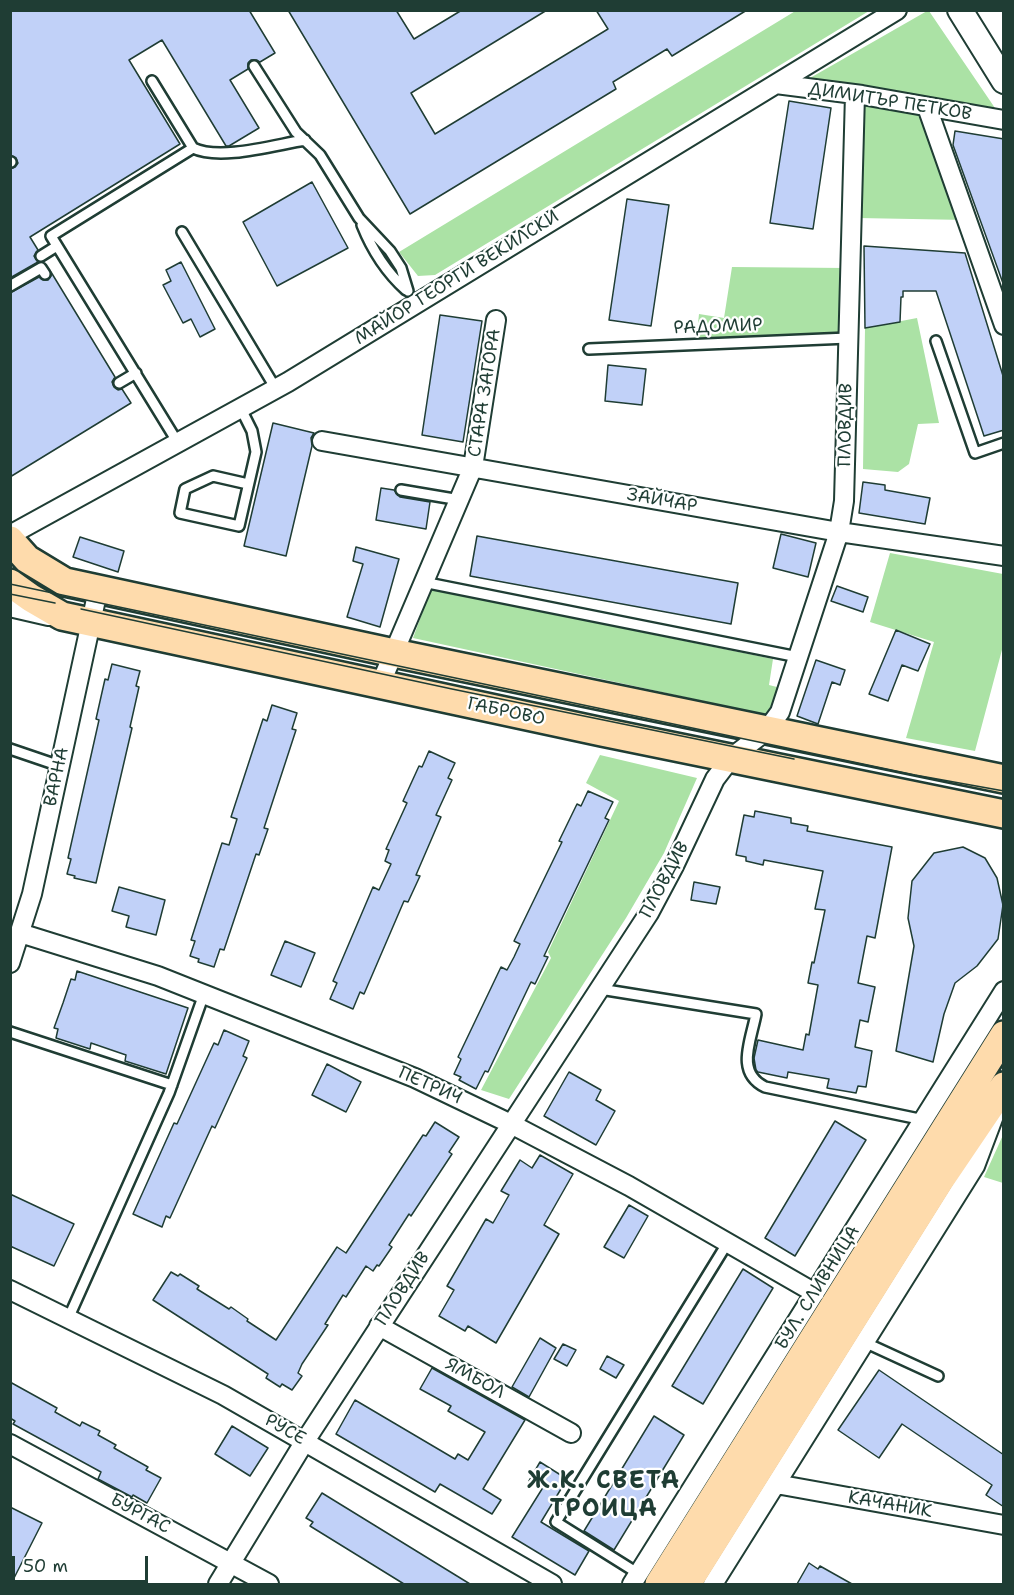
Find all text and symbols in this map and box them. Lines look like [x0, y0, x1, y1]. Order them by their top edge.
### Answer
street label: ДИМИТЪР ПЕТКОВ [807, 78, 973, 126]
street label: МАЙОР ГЕОРГИ ВЕКИЛСКИ [351, 206, 563, 350]
street label: РАДОМИР [673, 315, 763, 339]
street label: СТАРА ЗАГОРА [464, 327, 506, 459]
street label: ПЛОВДИВ [834, 383, 858, 467]
street label: ЗАЙЧАР [625, 484, 699, 518]
street label: ГАБРОВО [465, 693, 547, 731]
street label: ВАРНА [40, 745, 74, 809]
street label: ПЛОВДИВ [636, 838, 694, 922]
street label: ПЕТРИЧ [395, 1062, 465, 1110]
street label: БУЛ. СЛИВНИЦА [771, 1222, 865, 1354]
street label: ПЛОВДИВ [371, 1248, 435, 1330]
street label: ЯМБОЛ [441, 1354, 509, 1404]
street label: РУСЕ [261, 1410, 309, 1450]
district label: Ж.К. СВЕТА ТРОИЦА [527, 1468, 681, 1524]
street label: КАЧАНИК [846, 1487, 934, 1523]
street label: БУРГАС [106, 1489, 174, 1539]
scale bar [15, 1544, 152, 1582]
text: 50 m [23, 1554, 68, 1578]

